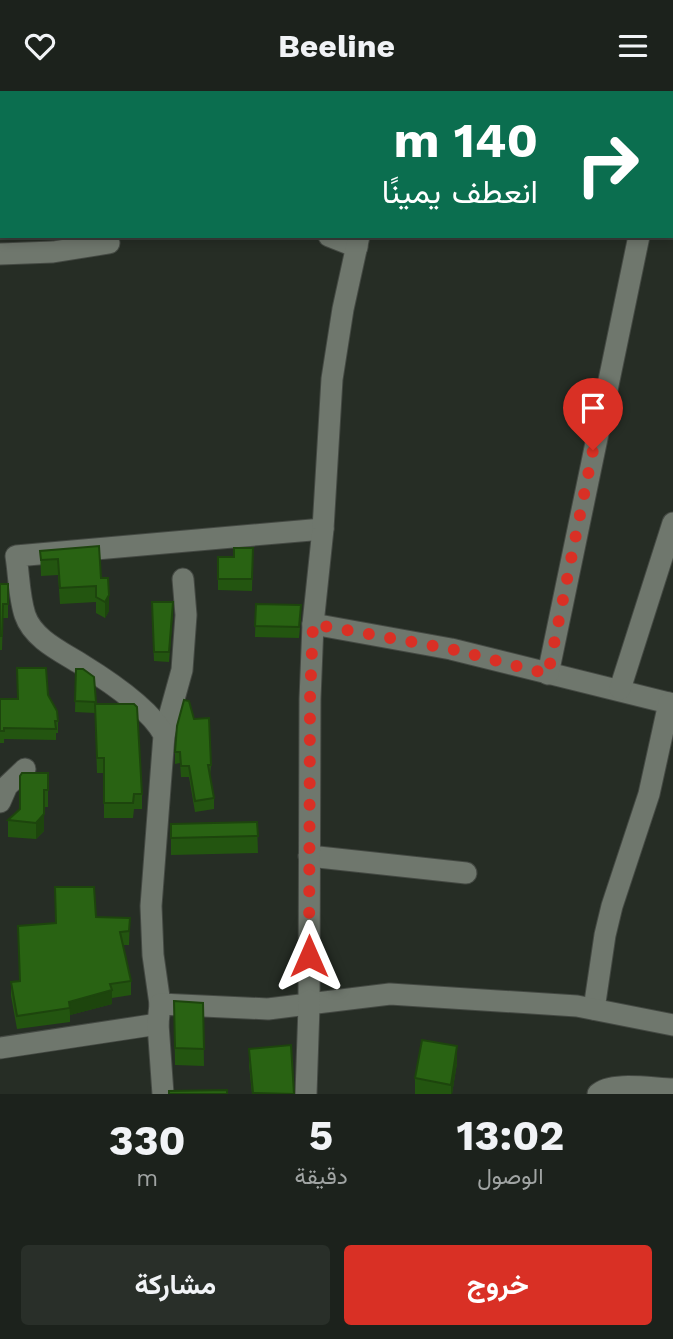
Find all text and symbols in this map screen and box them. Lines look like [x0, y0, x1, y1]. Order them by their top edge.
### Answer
icon: heart [21, 27, 59, 65]
text: Beeline [278, 27, 395, 65]
icon: menu [614, 27, 652, 65]
text: 140 m [394, 111, 538, 169]
icon: right [562, 119, 653, 210]
text: انعطف يمينًا [382, 173, 538, 211]
pin [563, 378, 623, 450]
icon: arrive [574, 389, 612, 427]
position arrow [272, 919, 346, 993]
text: 5 [309, 1111, 333, 1160]
text: 13:02 [456, 1111, 564, 1160]
text: 330 [109, 1116, 186, 1165]
text: دقيقة [294, 1163, 348, 1190]
text: الوصول [477, 1163, 544, 1190]
text: m [136, 1165, 158, 1192]
button: مشاركة [21, 1245, 330, 1325]
button: خروج [344, 1245, 652, 1325]

